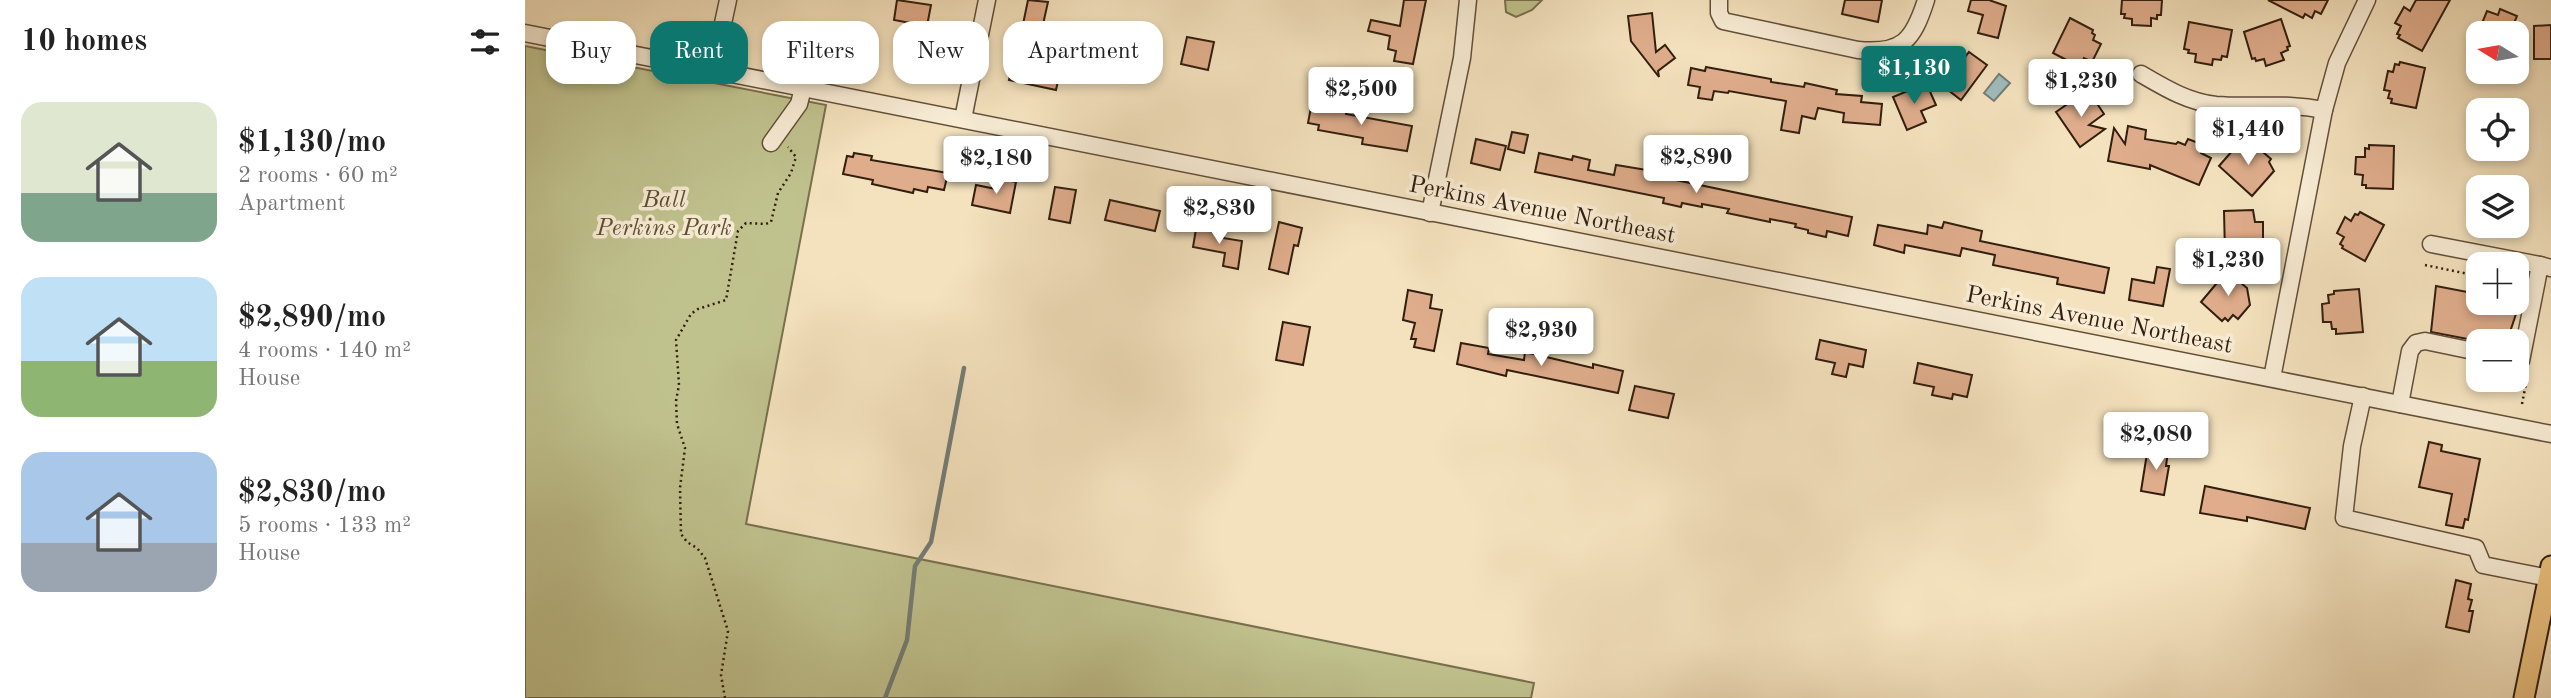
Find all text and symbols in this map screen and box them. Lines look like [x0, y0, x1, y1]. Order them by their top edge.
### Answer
chip: Buy [546, 21, 636, 84]
chip: Rent [650, 21, 748, 84]
chip: Filters [762, 21, 879, 84]
chip: New [893, 21, 989, 84]
chip: Apartment [1003, 21, 1163, 84]
north arrow [2466, 21, 2529, 84]
map controls [2466, 21, 2529, 392]
icon: filters [466, 23, 504, 61]
text: 10 homes [21, 27, 147, 57]
pin: $1,130 [1857, 46, 1971, 106]
text: $1,130 [1877, 57, 1951, 80]
pin: $1,230 [2024, 60, 2138, 119]
pin: $2,500 [1304, 68, 1418, 127]
text: $1,230 [2044, 70, 2118, 93]
text: $2,500 [1324, 78, 1398, 101]
button: locate [2466, 98, 2529, 161]
pin: $1,440 [2191, 108, 2305, 167]
text: $1,440 [2211, 118, 2285, 141]
text: $1,130/mo [238, 128, 386, 158]
icon: home [77, 130, 161, 214]
pin: $2,180 [939, 136, 1053, 196]
pin: $2,890 [1639, 136, 1753, 195]
text: $2,890 [1659, 146, 1733, 169]
text: $2,180 [959, 147, 1033, 170]
text: 2 rooms · 60 m² [238, 164, 398, 187]
street label: Perkins Avenue Northeast [1407, 173, 1677, 249]
button: layers [2466, 175, 2529, 238]
pin: $2,830 [1162, 187, 1276, 246]
park label: Ball Perkins Park [595, 189, 732, 241]
text: Apartment [238, 192, 346, 215]
text: $2,830 [1182, 197, 1256, 220]
pin: $1,230 [2171, 238, 2285, 298]
text: $1,230 [2191, 249, 2265, 272]
button: + [2466, 252, 2529, 315]
street label: Perkins Avenue Northeast [1964, 283, 2234, 359]
text: $2,890/mo [238, 303, 386, 333]
icon: home [77, 305, 161, 389]
pin: $2,930 [1484, 308, 1598, 368]
text: $2,930 [1504, 319, 1578, 342]
button: − [2466, 329, 2529, 392]
text: 4 rooms · 140 m² [238, 339, 411, 362]
text: House [238, 367, 300, 390]
pin: $2,080 [2099, 412, 2213, 472]
text: $2,080 [2119, 423, 2193, 446]
text: $2,830/mo [238, 478, 386, 508]
icon: home [77, 480, 161, 564]
text: 5 rooms · 133 m² [238, 514, 411, 537]
text: House [238, 542, 300, 565]

